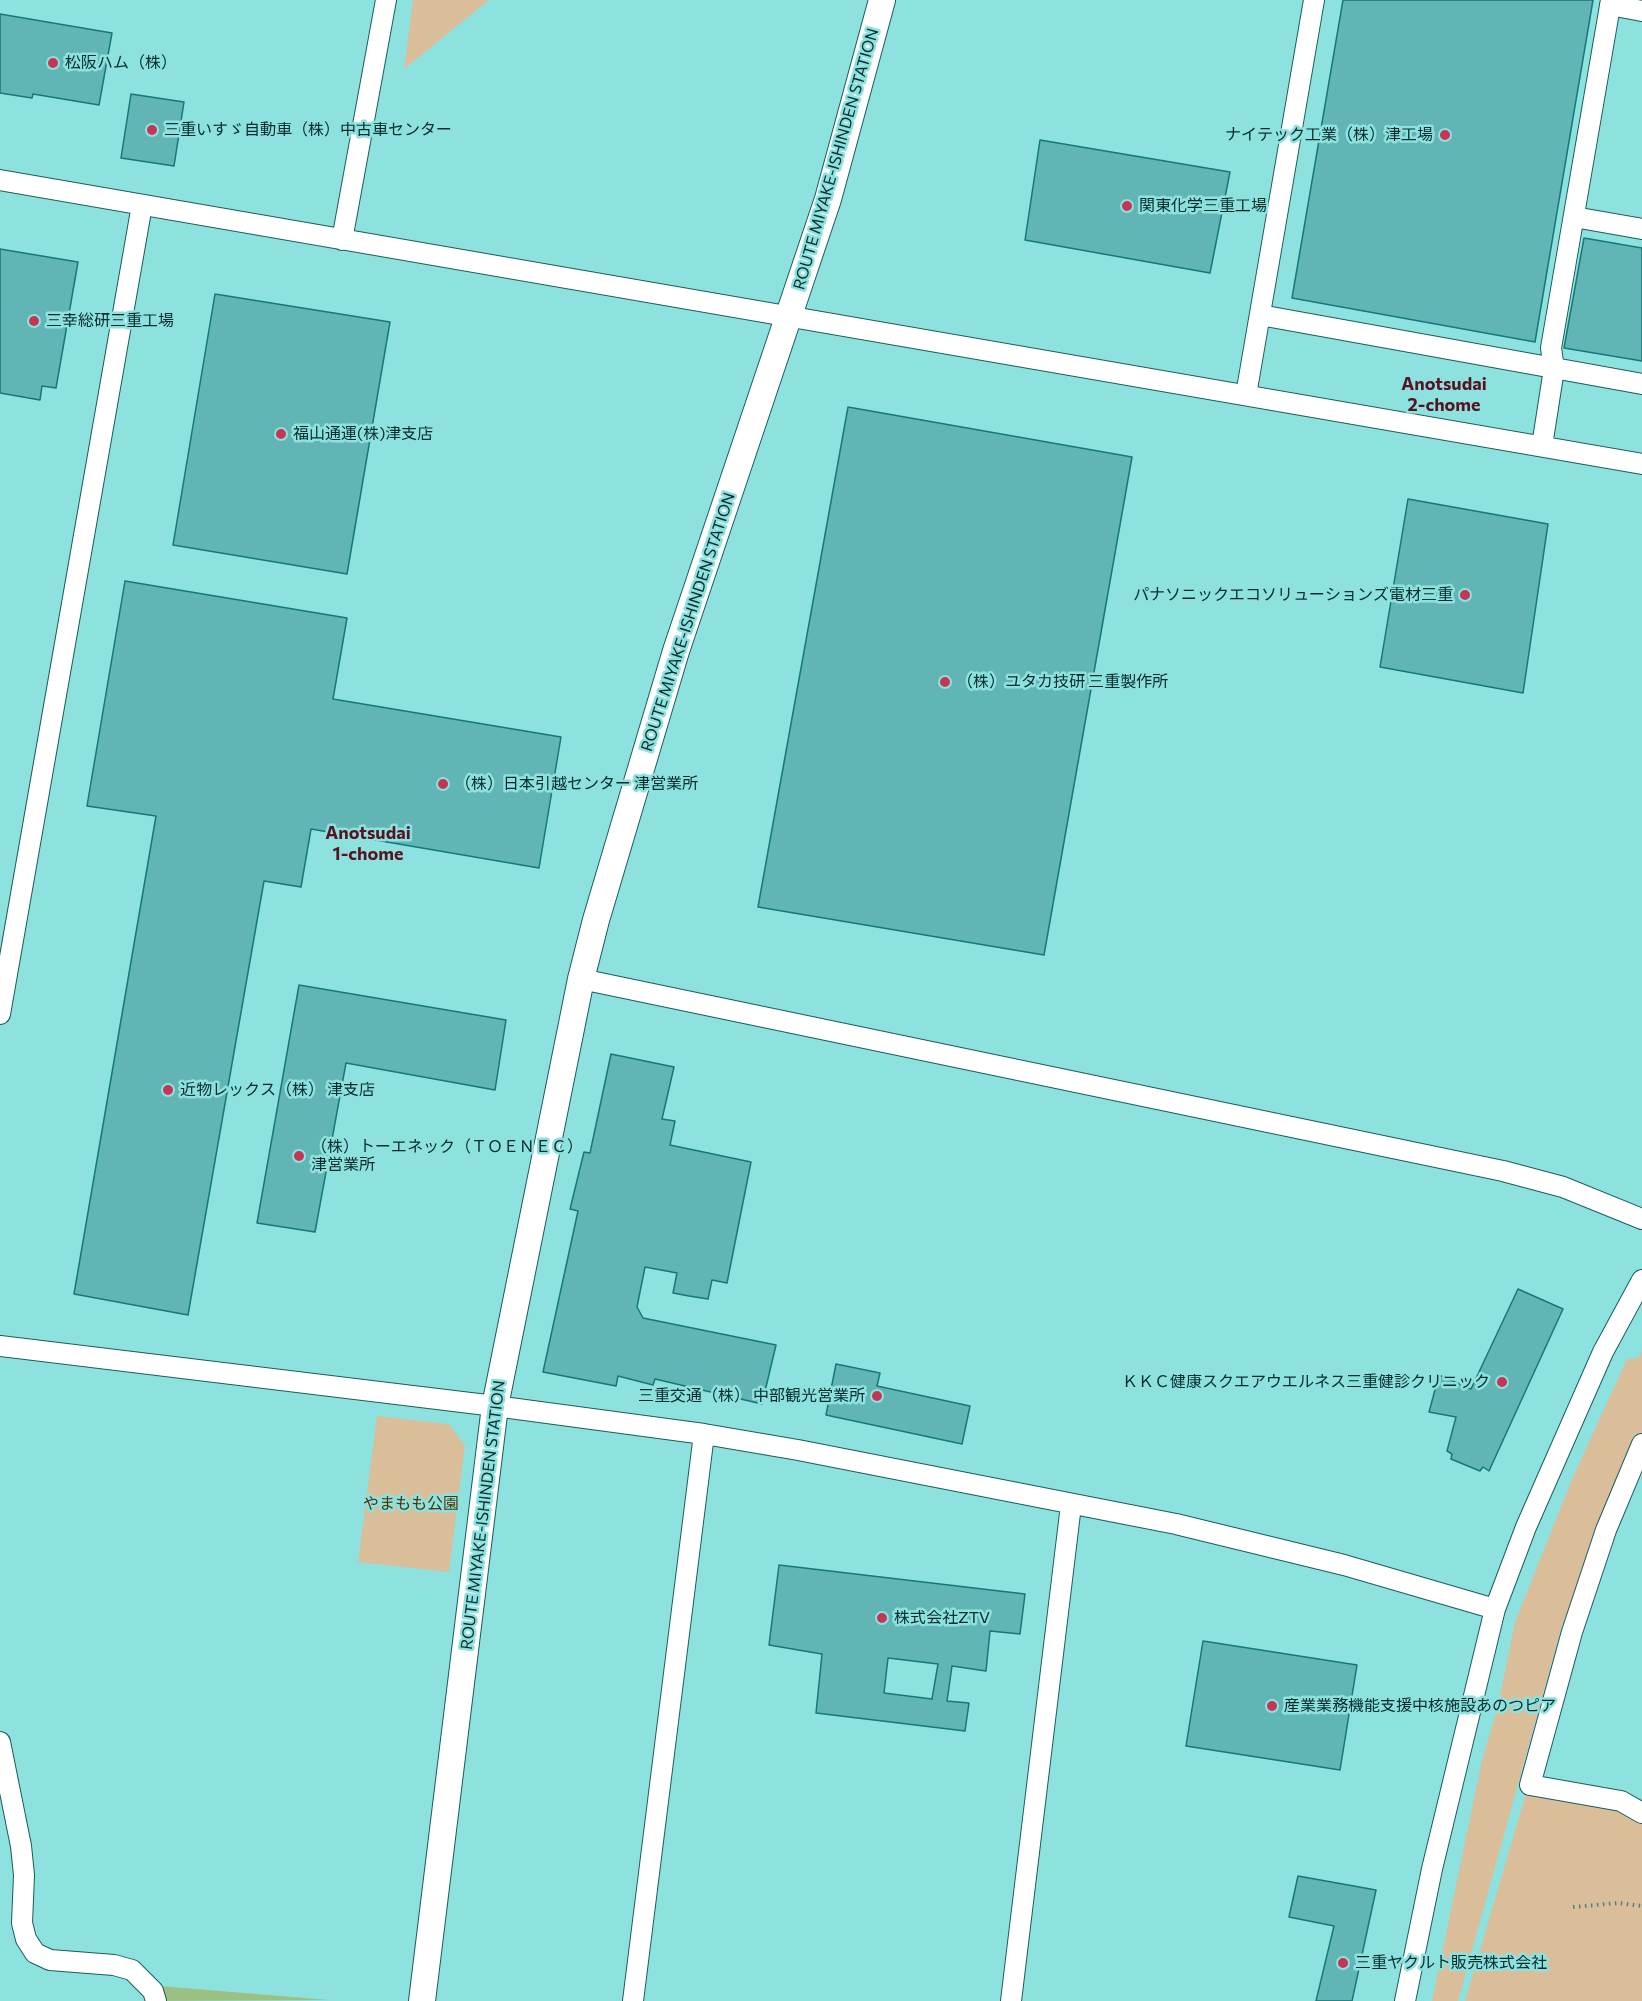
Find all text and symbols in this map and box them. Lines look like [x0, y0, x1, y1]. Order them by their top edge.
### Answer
street label: ROUTE MIYAKE-ISHINDEN STATION [789, 26, 883, 292]
place label: 松阪ハム（株） [65, 53, 177, 73]
marker: 松阪ハム（株） [46, 56, 60, 70]
place label: 三重いすゞ自動車（株）中古車センター [164, 120, 452, 140]
marker: 三重いすゞ自動車（株）中古車センター [145, 123, 159, 137]
place label: ナイテック工業（株）津工場 [1225, 125, 1433, 145]
marker: ナイテック工業（株）津工場 [1438, 128, 1452, 142]
place label: 関東化学三重工場 [1139, 196, 1267, 216]
marker: 関東化学三重工場 [1120, 199, 1134, 213]
place label: 三幸総研三重工場 [46, 311, 174, 331]
marker: 三幸総研三重工場 [27, 314, 41, 328]
district label: Anotsudai 2-chome [1401, 373, 1487, 416]
place label: 福山通運(株)津支店 [293, 424, 433, 444]
marker: 福山通運(株)津支店 [274, 427, 288, 441]
street label: ROUTE MIYAKE-ISHINDEN STATION [637, 490, 739, 754]
place label: パナソニックエコソリューションズ電材三重 [1133, 585, 1453, 605]
marker: パナソニックエコソリューションズ電材三重 [1458, 588, 1472, 602]
place label: （株）ユタカ技研 三重製作所 [957, 672, 1168, 692]
marker: （株）ユタカ技研 三重製作所 [938, 675, 952, 689]
place label: （株）日本引越センター 津営業所 [455, 774, 698, 794]
marker: （株）日本引越センター 津営業所 [436, 777, 450, 791]
district label: Anotsudai 1-chome [325, 822, 411, 864]
place label: 近物レックス（株） 津支店 [180, 1080, 375, 1100]
marker: 近物レックス（株） 津支店 [161, 1083, 175, 1097]
place label: （株）トーエネック（ＴＯＥＮＥＣ） 津営業所 [311, 1137, 583, 1175]
marker: （株）トーエネック（ＴＯＥＮＥＣ） 津営業所 [292, 1149, 306, 1163]
place label: ＫＫＣ健康スクエアウエルネス三重健診クリニック [1122, 1372, 1490, 1392]
marker: ＫＫＣ健康スクエアウエルネス三重健診クリニック [1495, 1375, 1509, 1389]
street label: ROUTE MIYAKE-ISHINDEN STATION [457, 1379, 509, 1651]
place label: 三重交通（株） 中部観光営業所 [638, 1386, 865, 1406]
marker: 三重交通（株） 中部観光営業所 [870, 1389, 884, 1403]
park label: やまもも公園 [363, 1494, 459, 1514]
place label: 株式会社ZTV [894, 1608, 990, 1628]
marker: 株式会社ZTV [875, 1611, 889, 1625]
place label: 産業業務機能支援中核施設あのつピア [1284, 1696, 1556, 1716]
marker: 産業業務機能支援中核施設あのつピア [1265, 1699, 1279, 1713]
place label: 三重ヤクルト販売株式会社 [1355, 1953, 1547, 1973]
marker: 三重ヤクルト販売株式会社 [1336, 1956, 1350, 1970]

